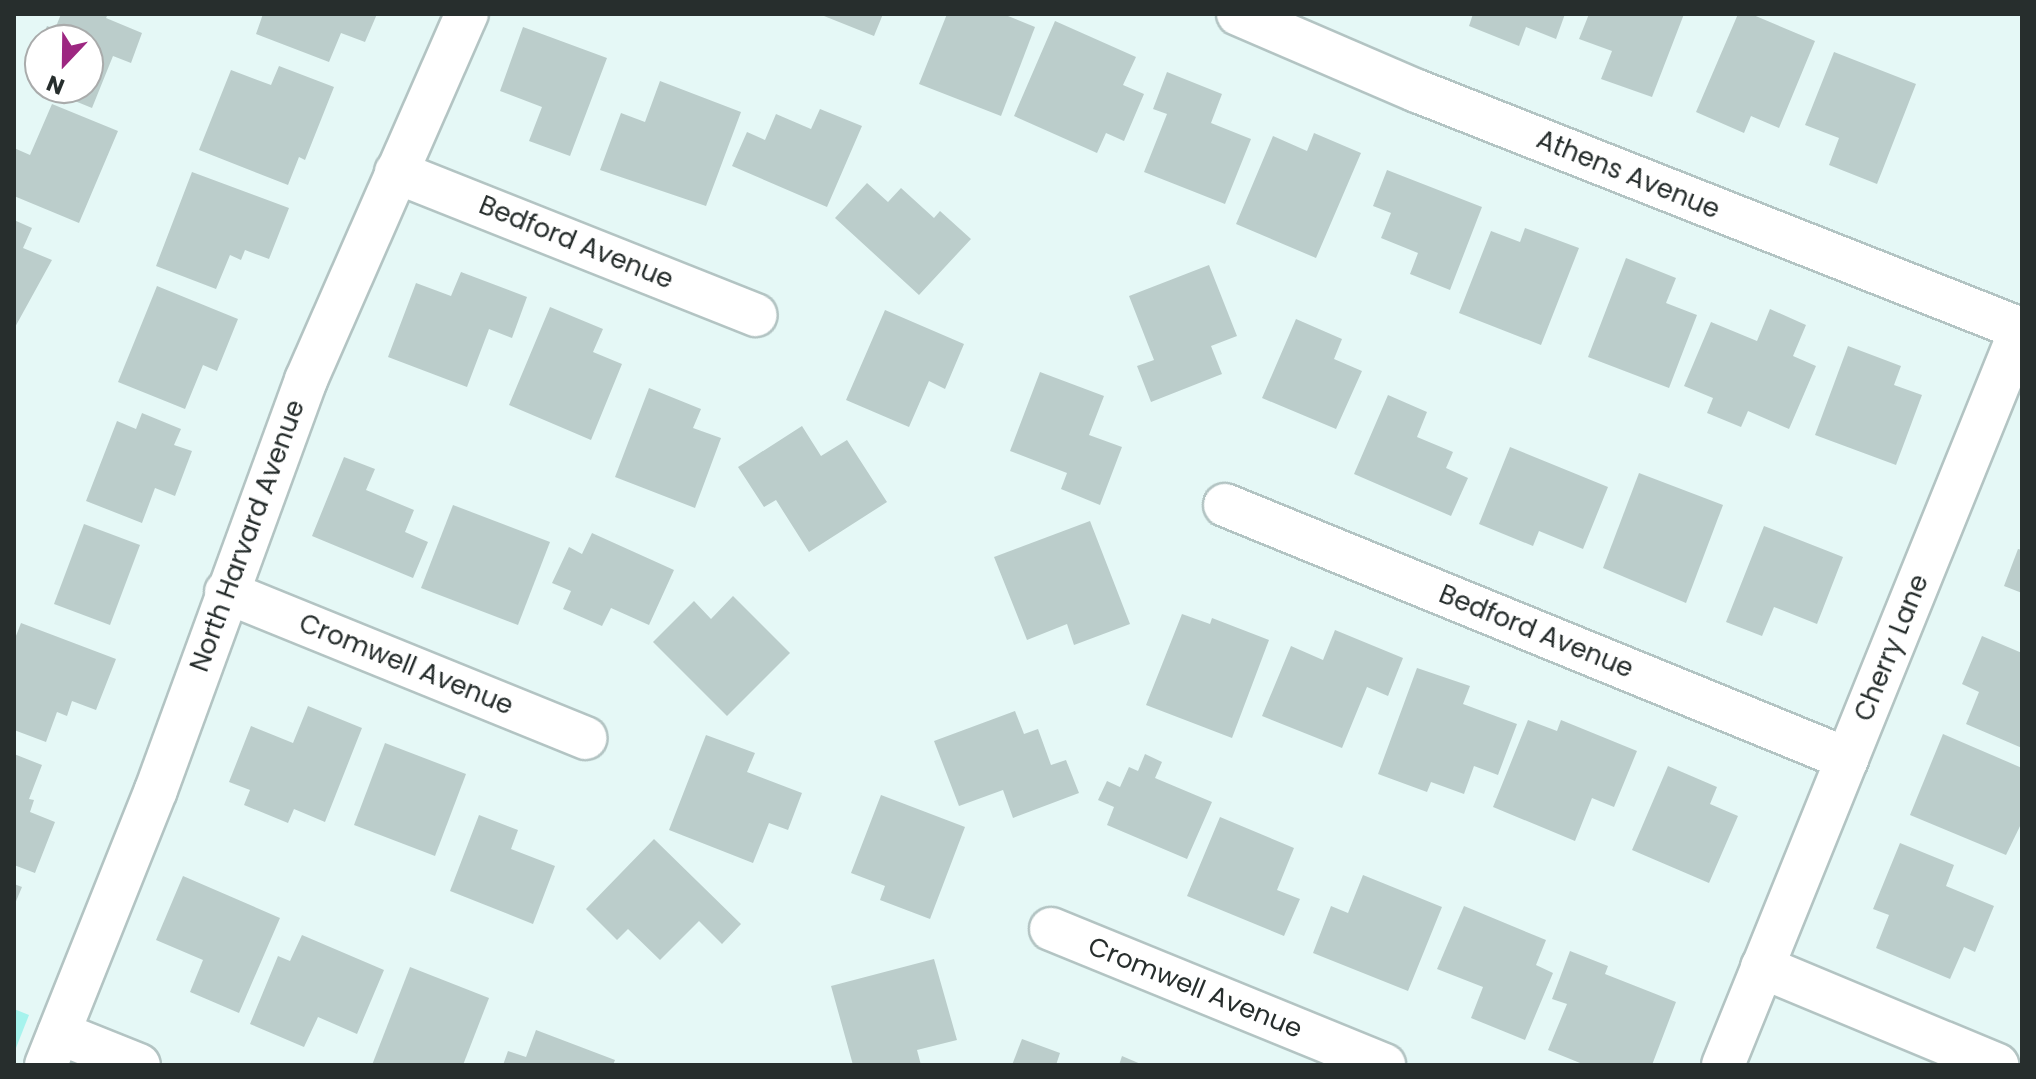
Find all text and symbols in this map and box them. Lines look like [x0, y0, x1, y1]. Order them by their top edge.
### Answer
north arrow [24, 24, 104, 104]
text: N [42, 67, 69, 102]
street label: Athens Avenue [1532, 124, 1724, 226]
street label: Bedford Avenue [474, 190, 678, 296]
street label: North Harvard Avenue [184, 396, 312, 676]
street label: Cherry Lane [1848, 570, 1936, 726]
street label: Bedford Avenue [1434, 579, 1638, 685]
street label: Cromwell Avenue [294, 608, 518, 722]
street label: Cromwell Avenue [1083, 931, 1307, 1045]

